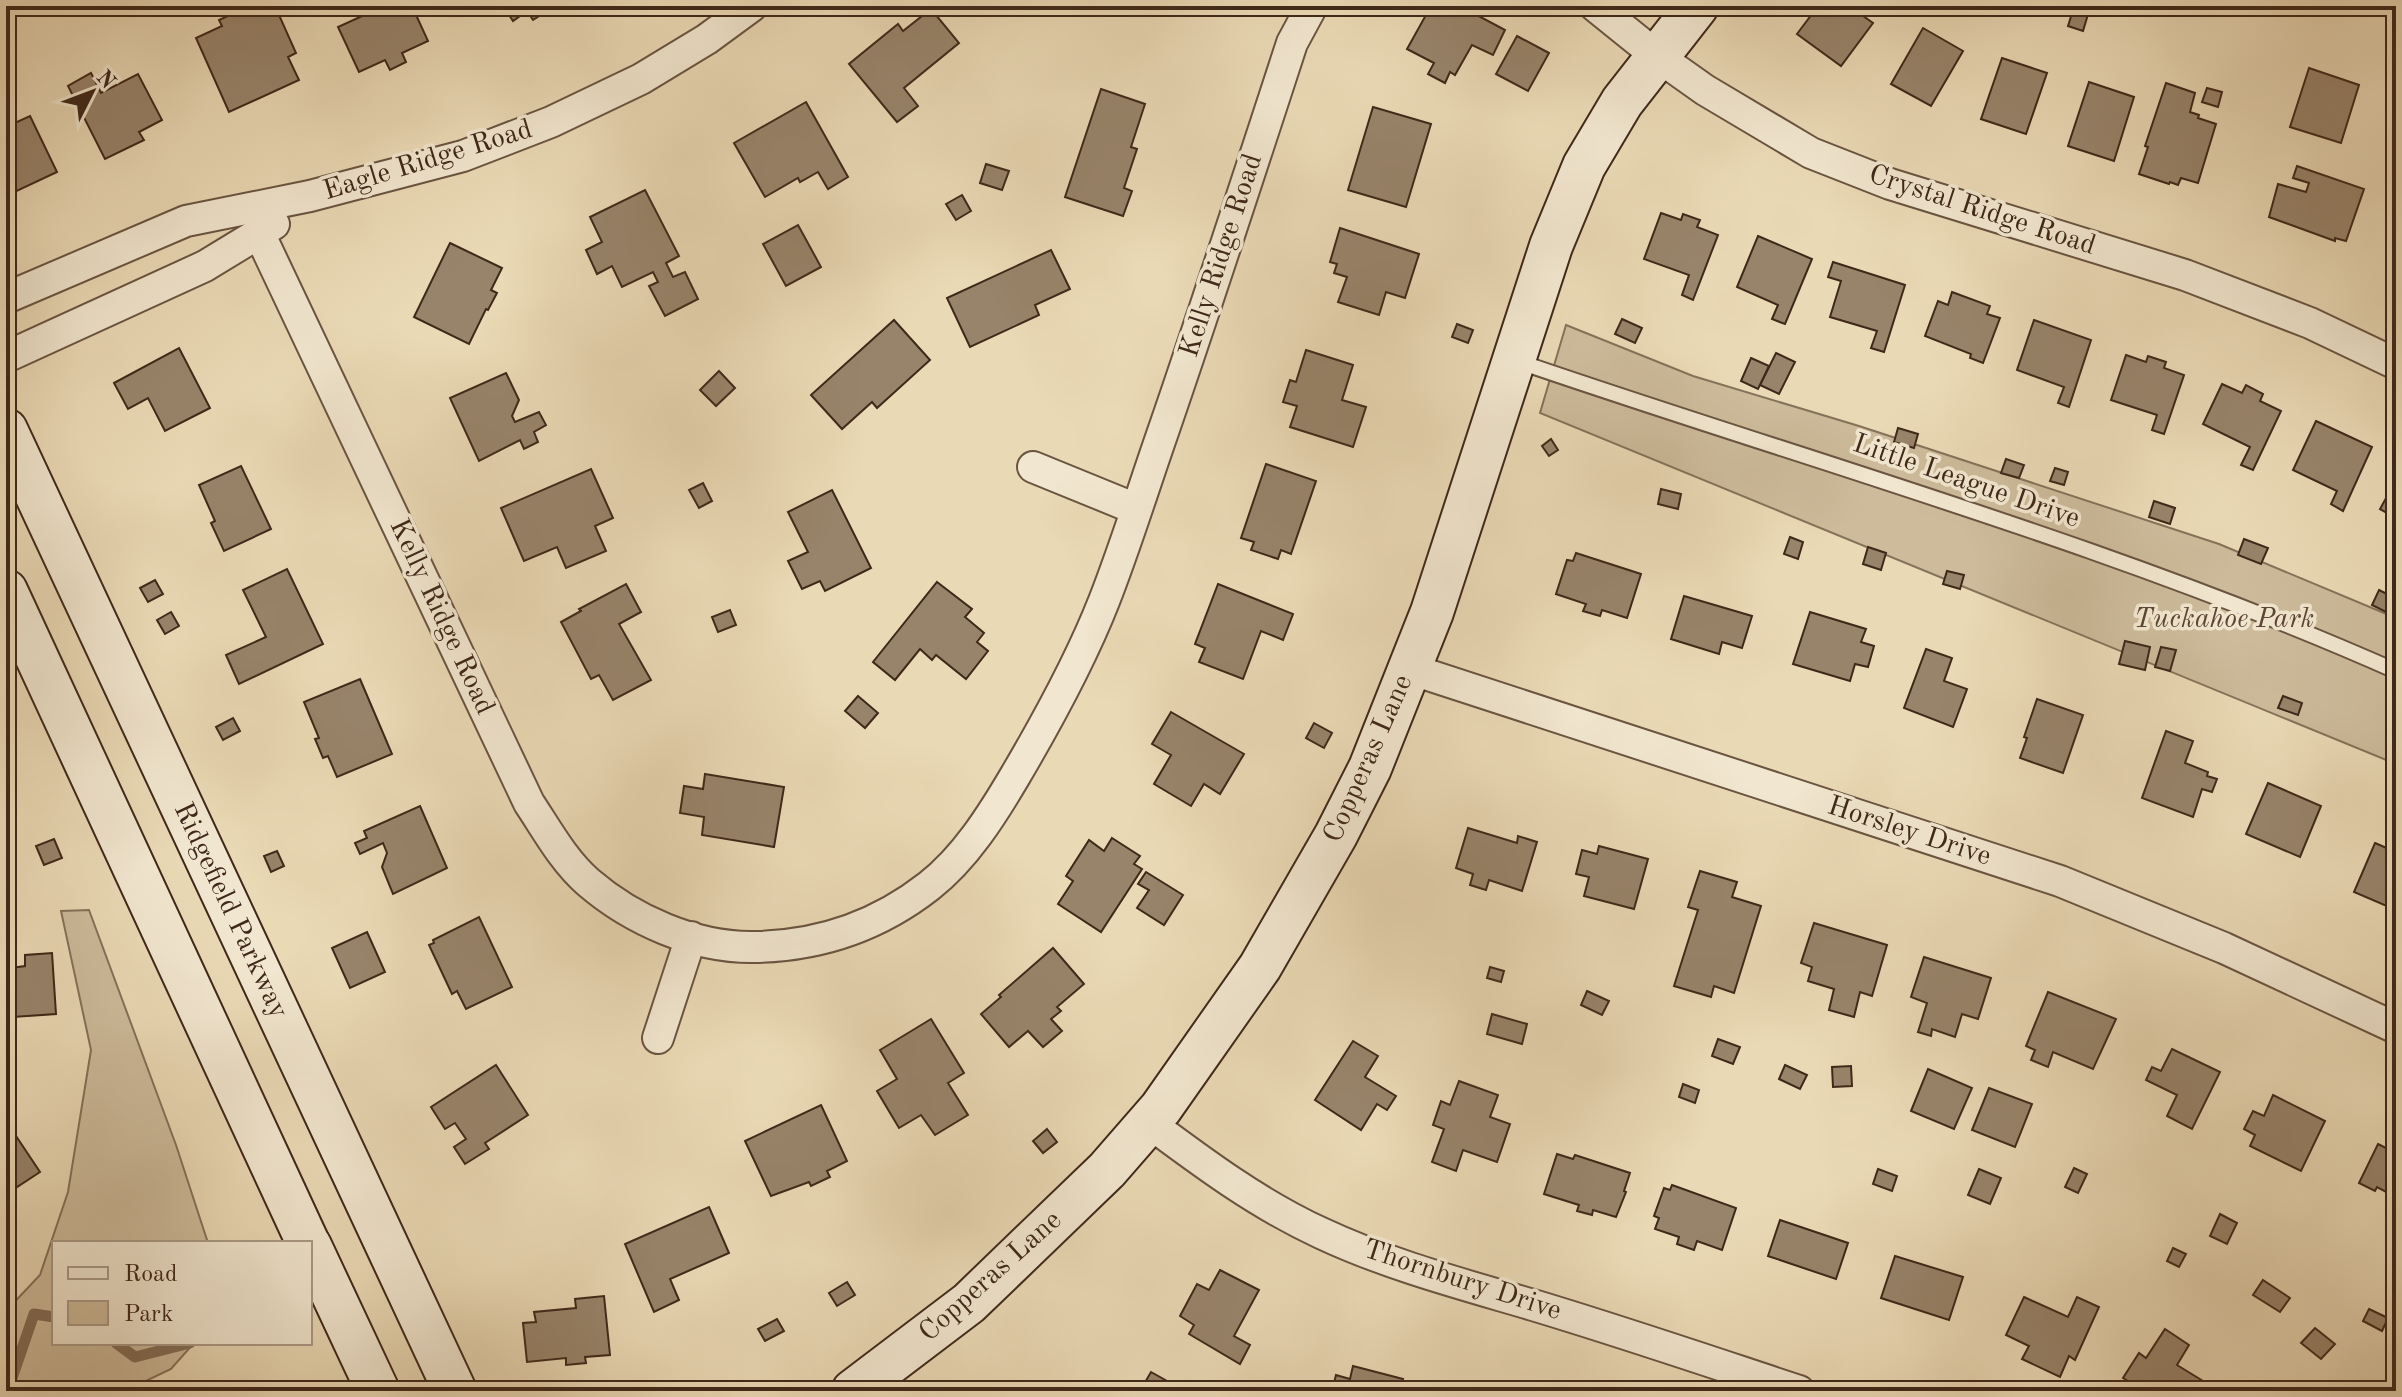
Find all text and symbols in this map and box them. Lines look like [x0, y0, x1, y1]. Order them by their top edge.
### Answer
north arrow [52, 52, 132, 132]
text: N [92, 66, 119, 94]
street label: Eagle Ridge Road [320, 116, 536, 206]
street label: Kelly Ridge Road [1176, 151, 1268, 361]
street label: Crystal Ridge Road [1865, 161, 2099, 261]
street label: Little League Drive [1849, 430, 2083, 534]
street label: Kelly Ridge Road [383, 515, 499, 719]
park label: Tuckahoe Park [2134, 606, 2314, 634]
street label: Copperas Lane [1320, 671, 1418, 847]
street label: Horsley Drive [1824, 792, 1994, 872]
street label: Ridgefield Parkway [168, 799, 292, 1023]
street label: Copperas Lane [915, 1206, 1067, 1348]
street label: Thornbury Drive [1360, 1236, 1564, 1326]
legend [52, 1241, 312, 1345]
text: Road [124, 1263, 177, 1287]
text: Park [124, 1303, 173, 1327]

